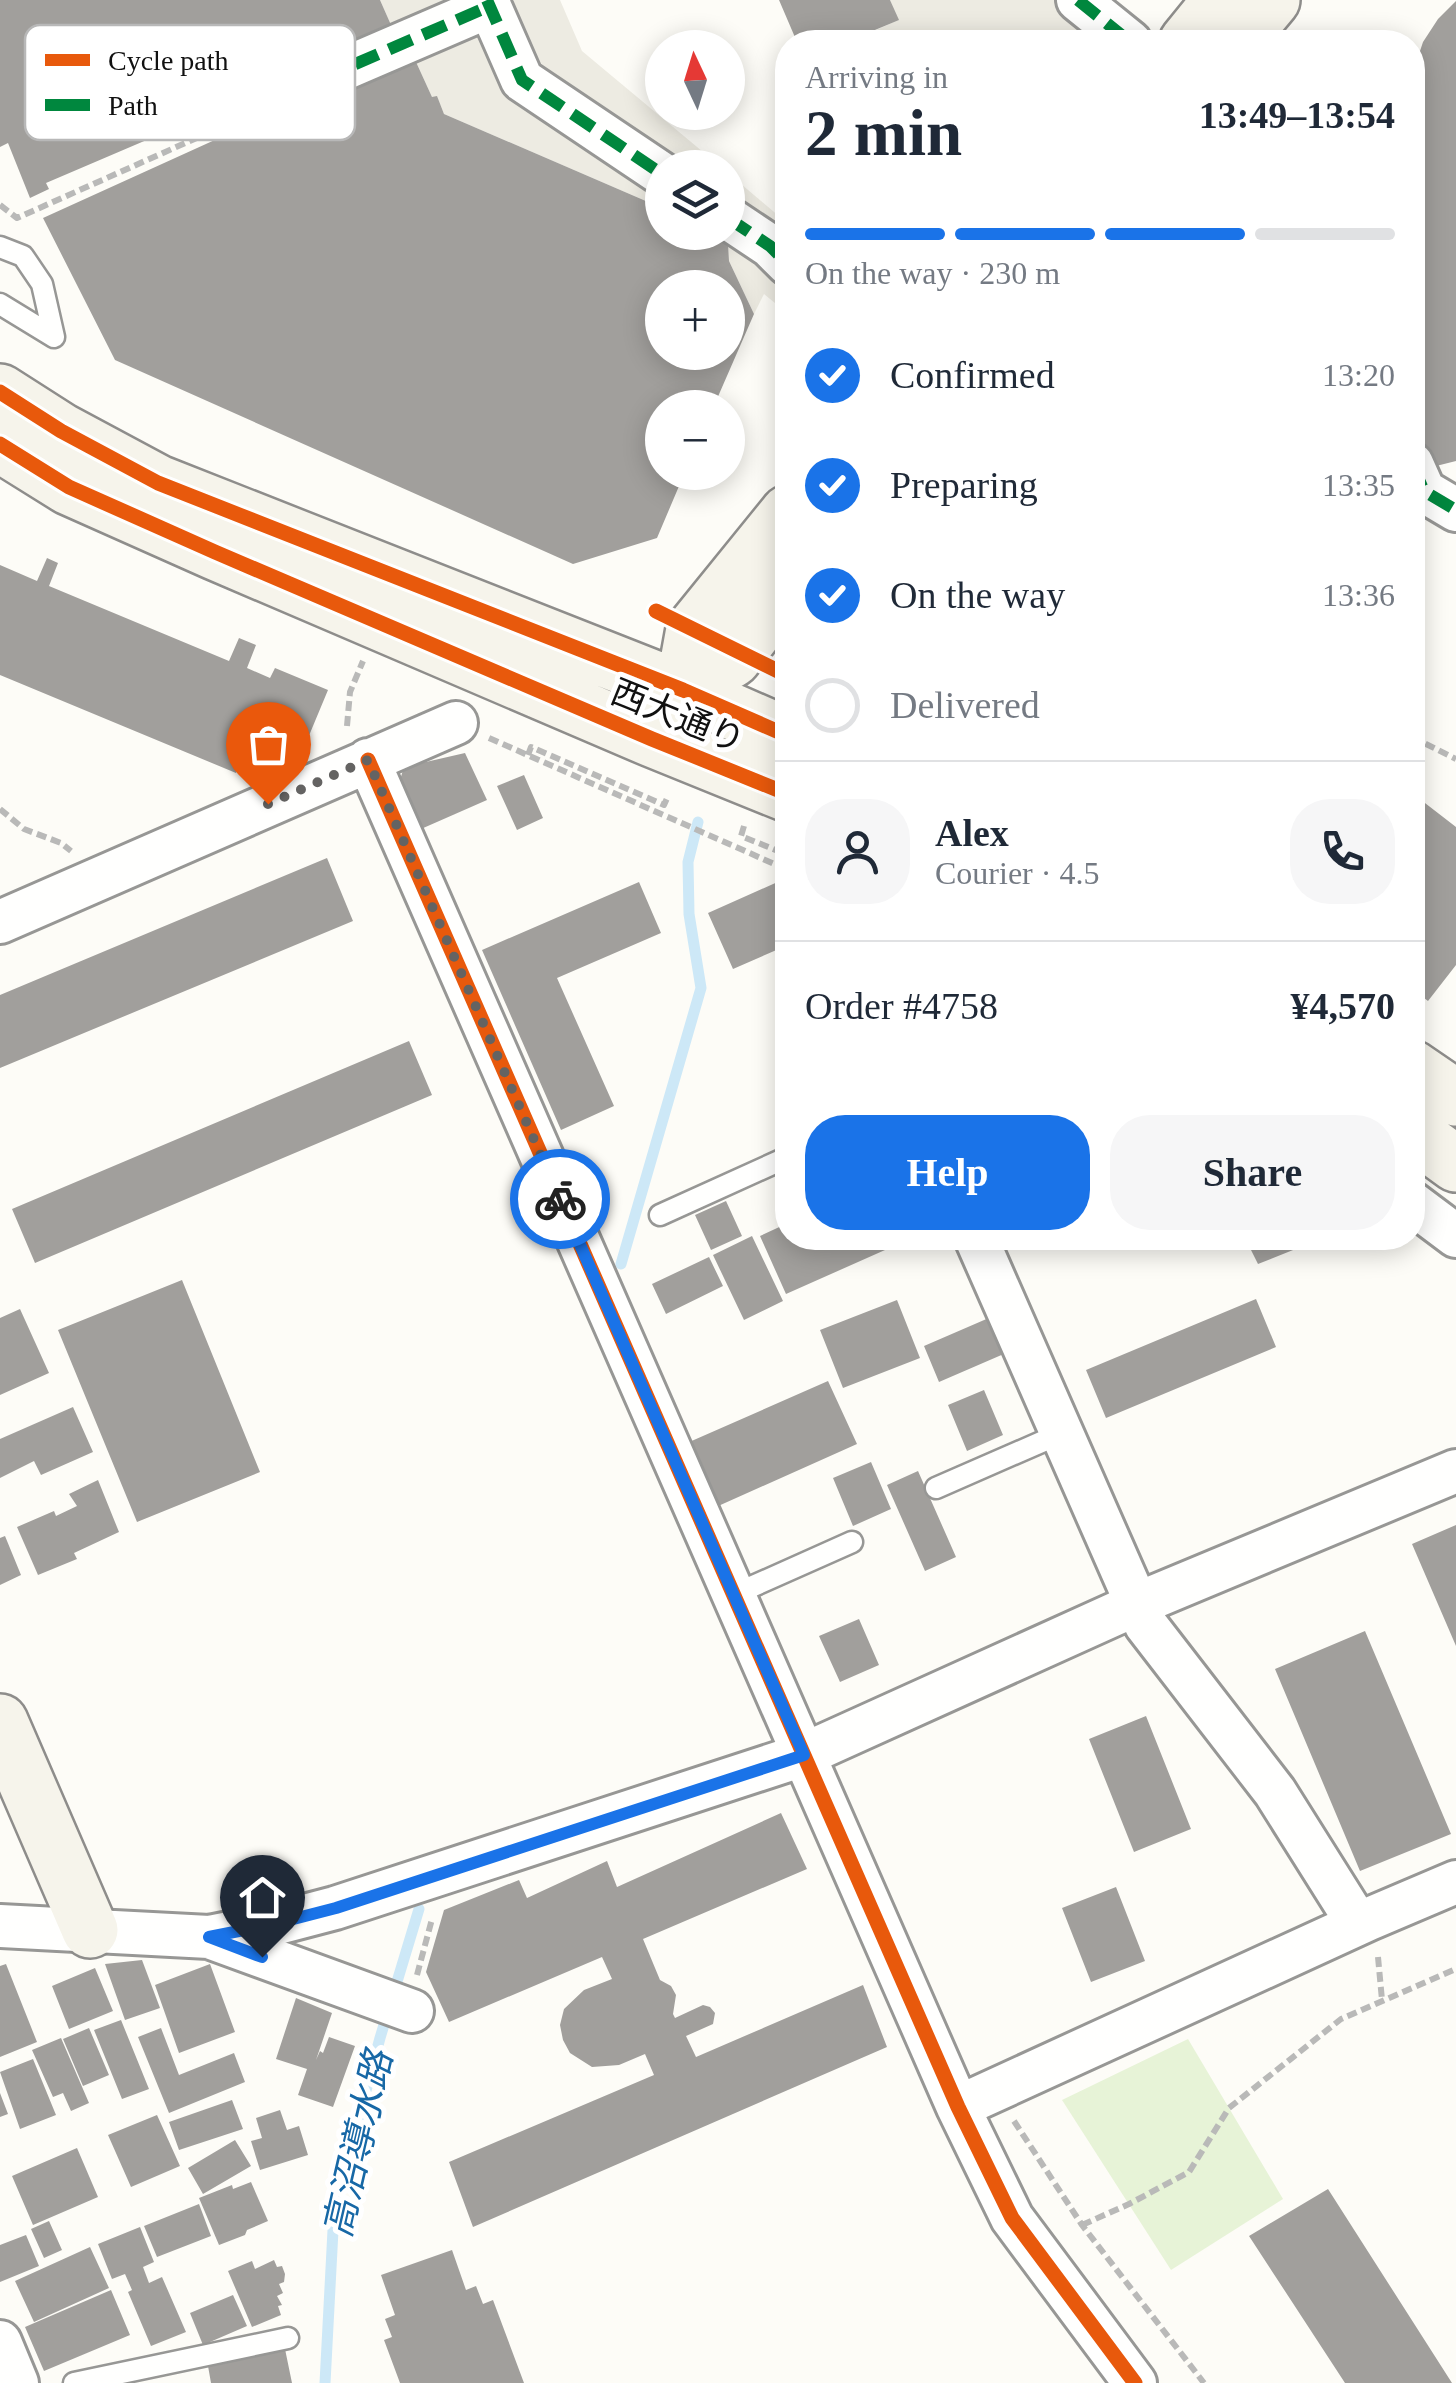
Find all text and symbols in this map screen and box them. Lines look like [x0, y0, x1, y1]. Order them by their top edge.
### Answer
legend [25, 25, 355, 140]
north arrow [645, 30, 745, 130]
map controls [645, 30, 745, 490]
text: Cycle path [108, 45, 229, 76]
text: Arriving in [805, 59, 948, 95]
text: Path [108, 90, 158, 121]
text: 13:49–13:54 [1199, 94, 1395, 136]
text: 2 min [805, 97, 962, 169]
button: layers [645, 150, 745, 250]
text: On the way · 230 m [805, 255, 1060, 291]
button: + [645, 270, 745, 370]
icon: check [805, 348, 860, 403]
text: Confirmed [890, 354, 1055, 396]
text: 13:20 [1322, 357, 1395, 393]
button: − [645, 390, 745, 490]
icon: check [805, 458, 860, 513]
text: Preparing [890, 464, 1038, 506]
text: 13:35 [1322, 467, 1395, 503]
icon: check [805, 568, 860, 623]
text: On the way [890, 574, 1065, 616]
text: 13:36 [1322, 577, 1395, 613]
street label: 西大通り [606, 672, 750, 761]
text: Delivered [890, 684, 1040, 726]
pin [226, 702, 311, 805]
icon: bag [241, 717, 296, 772]
button: person [805, 799, 910, 904]
button: phone [1290, 799, 1395, 904]
text: Alex [935, 812, 1009, 854]
text: Courier · 4.5 [935, 855, 1099, 891]
text: Order #4758 [805, 985, 998, 1027]
text: ¥4,570 [1291, 985, 1395, 1027]
button: Help [805, 1115, 1090, 1230]
button: Share [1110, 1115, 1395, 1230]
courier [510, 1149, 610, 1249]
icon: bike [533, 1172, 588, 1227]
pin [220, 1855, 305, 1958]
icon: home [235, 1870, 290, 1925]
water label: 高沼導水路 [316, 2044, 401, 2241]

